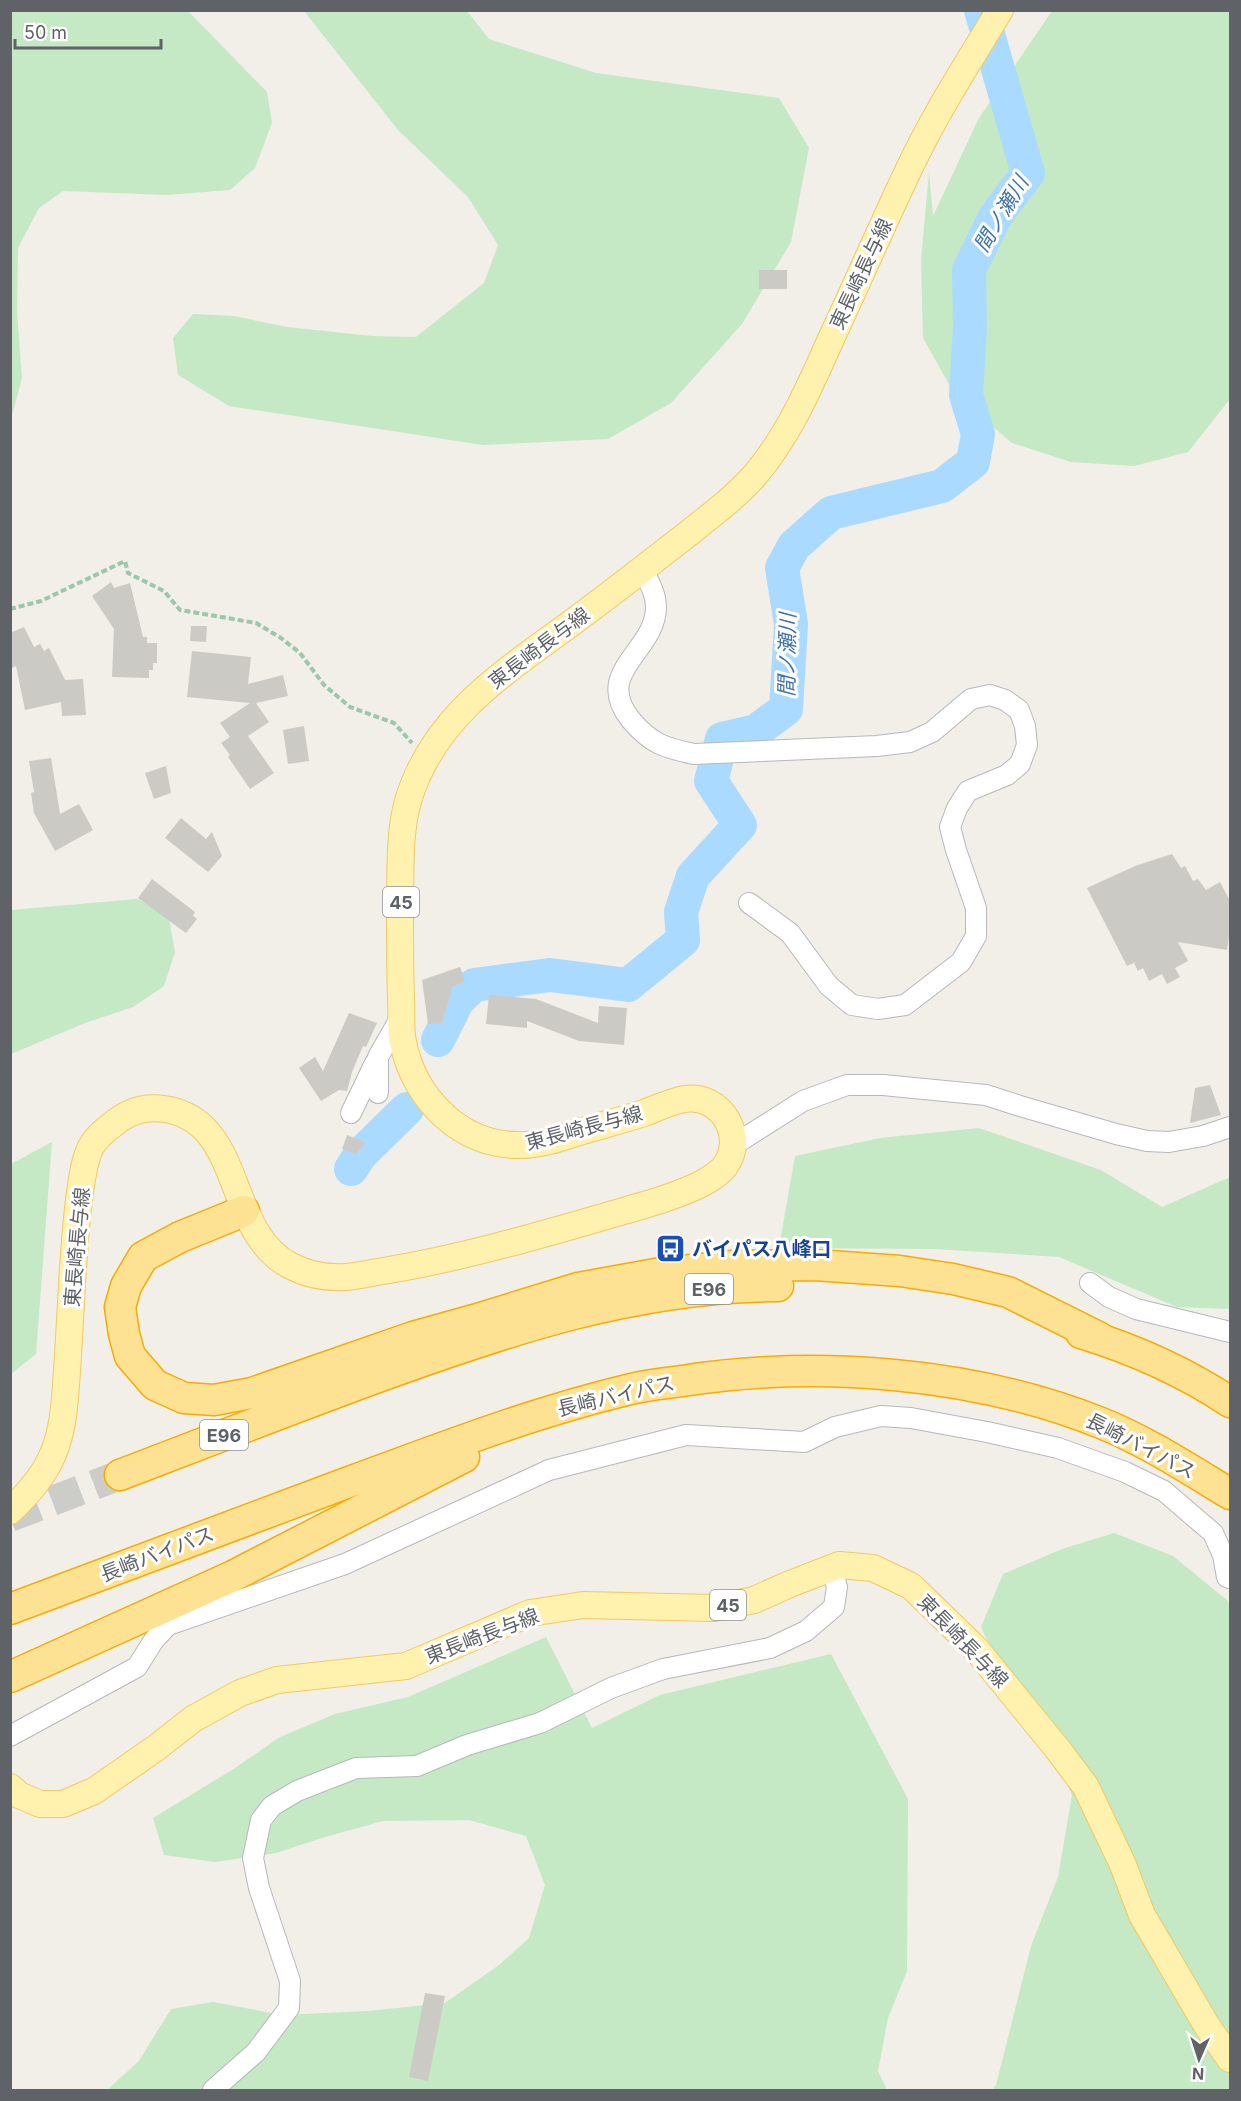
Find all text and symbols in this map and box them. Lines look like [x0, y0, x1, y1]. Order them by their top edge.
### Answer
scale bar [15, 12, 160, 50]
text: 50 m [24, 22, 67, 43]
water label: 間ノ瀬川 [969, 170, 1034, 256]
street label: 東長崎長与線 [825, 215, 897, 333]
street label: 東長崎長与線 [484, 602, 594, 694]
water label: 間ノ瀬川 [774, 611, 800, 697]
road number: 45 [383, 887, 419, 917]
street label: 東長崎長与線 [523, 1101, 645, 1155]
street label: 東長崎長与線 [60, 1186, 94, 1308]
bus stop icon: バイパス八峰口 [655, 1233, 687, 1265]
place label: バイパス八峰口 [692, 1237, 832, 1261]
road number: E96 [685, 1274, 733, 1304]
street label: 長崎バイパス [555, 1371, 677, 1421]
street label: 長崎バイパス [1082, 1408, 1200, 1484]
road number: E96 [200, 1420, 248, 1450]
street label: 長崎バイパス [97, 1521, 217, 1587]
road number: 45 [710, 1590, 746, 1620]
street label: 東長崎長与線 [913, 1590, 1013, 1692]
street label: 東長崎長与線 [422, 1603, 542, 1669]
north arrow [1169, 2029, 1229, 2089]
text: N [1192, 2064, 1205, 2084]

